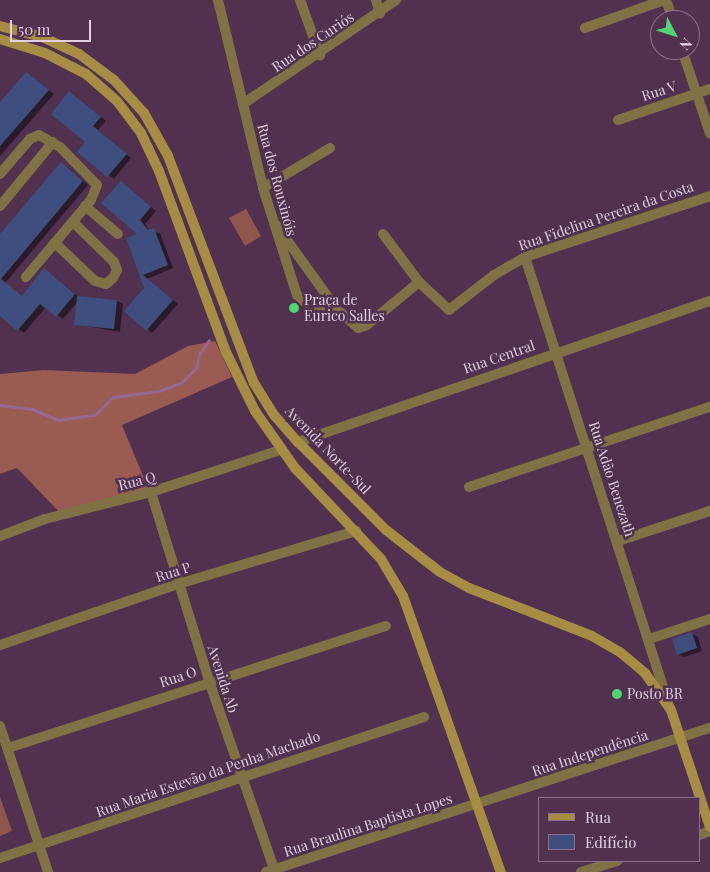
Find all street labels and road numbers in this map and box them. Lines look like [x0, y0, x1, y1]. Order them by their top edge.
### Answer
street label: Rua dos Curiós [269, 8, 357, 76]
street label: Rua V [639, 77, 679, 105]
street label: Rua dos Rouxinóis [254, 122, 300, 238]
street label: Rua Fidelina Pereira da Costa [516, 178, 696, 254]
street label: Rua Central [461, 337, 537, 377]
street label: Avenida Norte-Sul [282, 402, 374, 498]
street label: Rua Adão Benezath [585, 419, 639, 539]
street label: Rua Q [117, 468, 157, 494]
street label: Rua P [153, 558, 193, 586]
street label: Avenida Ab [204, 643, 242, 715]
street label: Rua O [157, 663, 199, 691]
street label: Rua Independência [530, 726, 650, 780]
street label: Rua Maria Estevão da Penha Machado [93, 727, 323, 821]
street label: Rua Braulina Baptista Lopes [281, 790, 455, 860]

